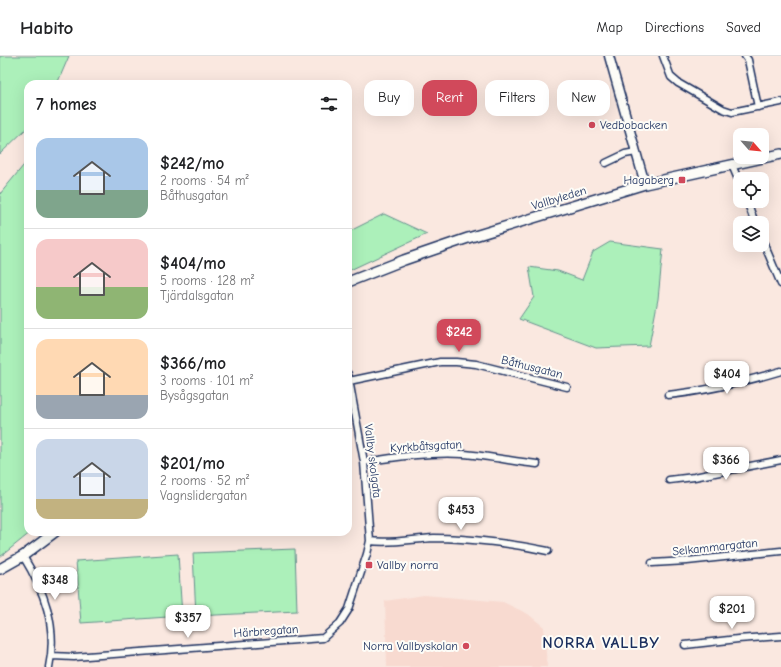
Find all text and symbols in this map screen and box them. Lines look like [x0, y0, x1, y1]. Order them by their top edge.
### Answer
text: Habito [20, 17, 73, 39]
text: Map [596, 19, 623, 36]
text: Directions [645, 19, 704, 36]
text: Saved [726, 19, 761, 36]
chip: Buy [364, 80, 414, 116]
chip: Rent [422, 80, 477, 116]
chip: Filters [485, 80, 549, 116]
chip: New [557, 80, 610, 116]
icon: filters [318, 93, 340, 115]
text: 7 homes [36, 95, 97, 114]
place label: Vedbobacken [600, 118, 667, 132]
marker: Vedbobacken [587, 120, 597, 130]
north arrow [733, 128, 769, 164]
map controls [733, 128, 769, 252]
icon: home [68, 154, 116, 202]
text: $242/mo [160, 154, 224, 173]
button: locate [733, 172, 769, 208]
text: 2 rooms · 54 m² [160, 173, 249, 188]
place label: Hagaberg [623, 173, 674, 187]
marker: Hagaberg [677, 175, 687, 185]
street label: Vallbyleden [530, 183, 588, 213]
text: Båthusgatan [160, 188, 228, 203]
button: layers [733, 216, 769, 252]
text: $404/mo [160, 254, 226, 273]
icon: home [68, 255, 116, 303]
text: 5 rooms · 128 m² [160, 273, 254, 288]
text: Tjärdalsgatan [160, 288, 234, 303]
pin: $242 [435, 319, 483, 353]
text: $242 [446, 324, 472, 339]
street label: Båthusgatan [500, 353, 564, 381]
text: $366/mo [160, 354, 226, 373]
icon: home [68, 355, 116, 403]
pin: $404 [703, 361, 751, 395]
text: $404 [713, 366, 741, 381]
text: 3 rooms · 101 m² [160, 373, 253, 388]
text: Bysågsgatan [160, 388, 229, 403]
street label: Vallby skolgata [362, 423, 384, 499]
street label: Kyrkbåtsgatan [390, 437, 462, 455]
pin: $366 [702, 447, 750, 481]
text: $366 [712, 452, 740, 467]
text: $201/mo [160, 454, 225, 473]
icon: home [68, 455, 116, 503]
text: 2 rooms · 52 m² [160, 473, 249, 488]
text: Vagnslidergatan [160, 488, 247, 503]
pin: $453 [437, 497, 485, 531]
text: $453 [447, 502, 475, 517]
street label: Selkammargatan [672, 536, 758, 558]
place label: Vallby norra [377, 558, 438, 572]
marker: Vallby norra [364, 560, 374, 570]
pin: $348 [31, 567, 79, 601]
text: $348 [42, 572, 69, 587]
pin: $201 [708, 596, 756, 630]
text: $201 [719, 601, 745, 616]
pin: $357 [164, 605, 212, 639]
text: $357 [175, 610, 202, 625]
street label: Härbregatan [233, 622, 299, 640]
district label: NORRA VALLBY [542, 634, 660, 652]
place label: Norra Vallbyskolan [363, 639, 458, 653]
marker: Norra Vallbyskolan [461, 641, 471, 651]

